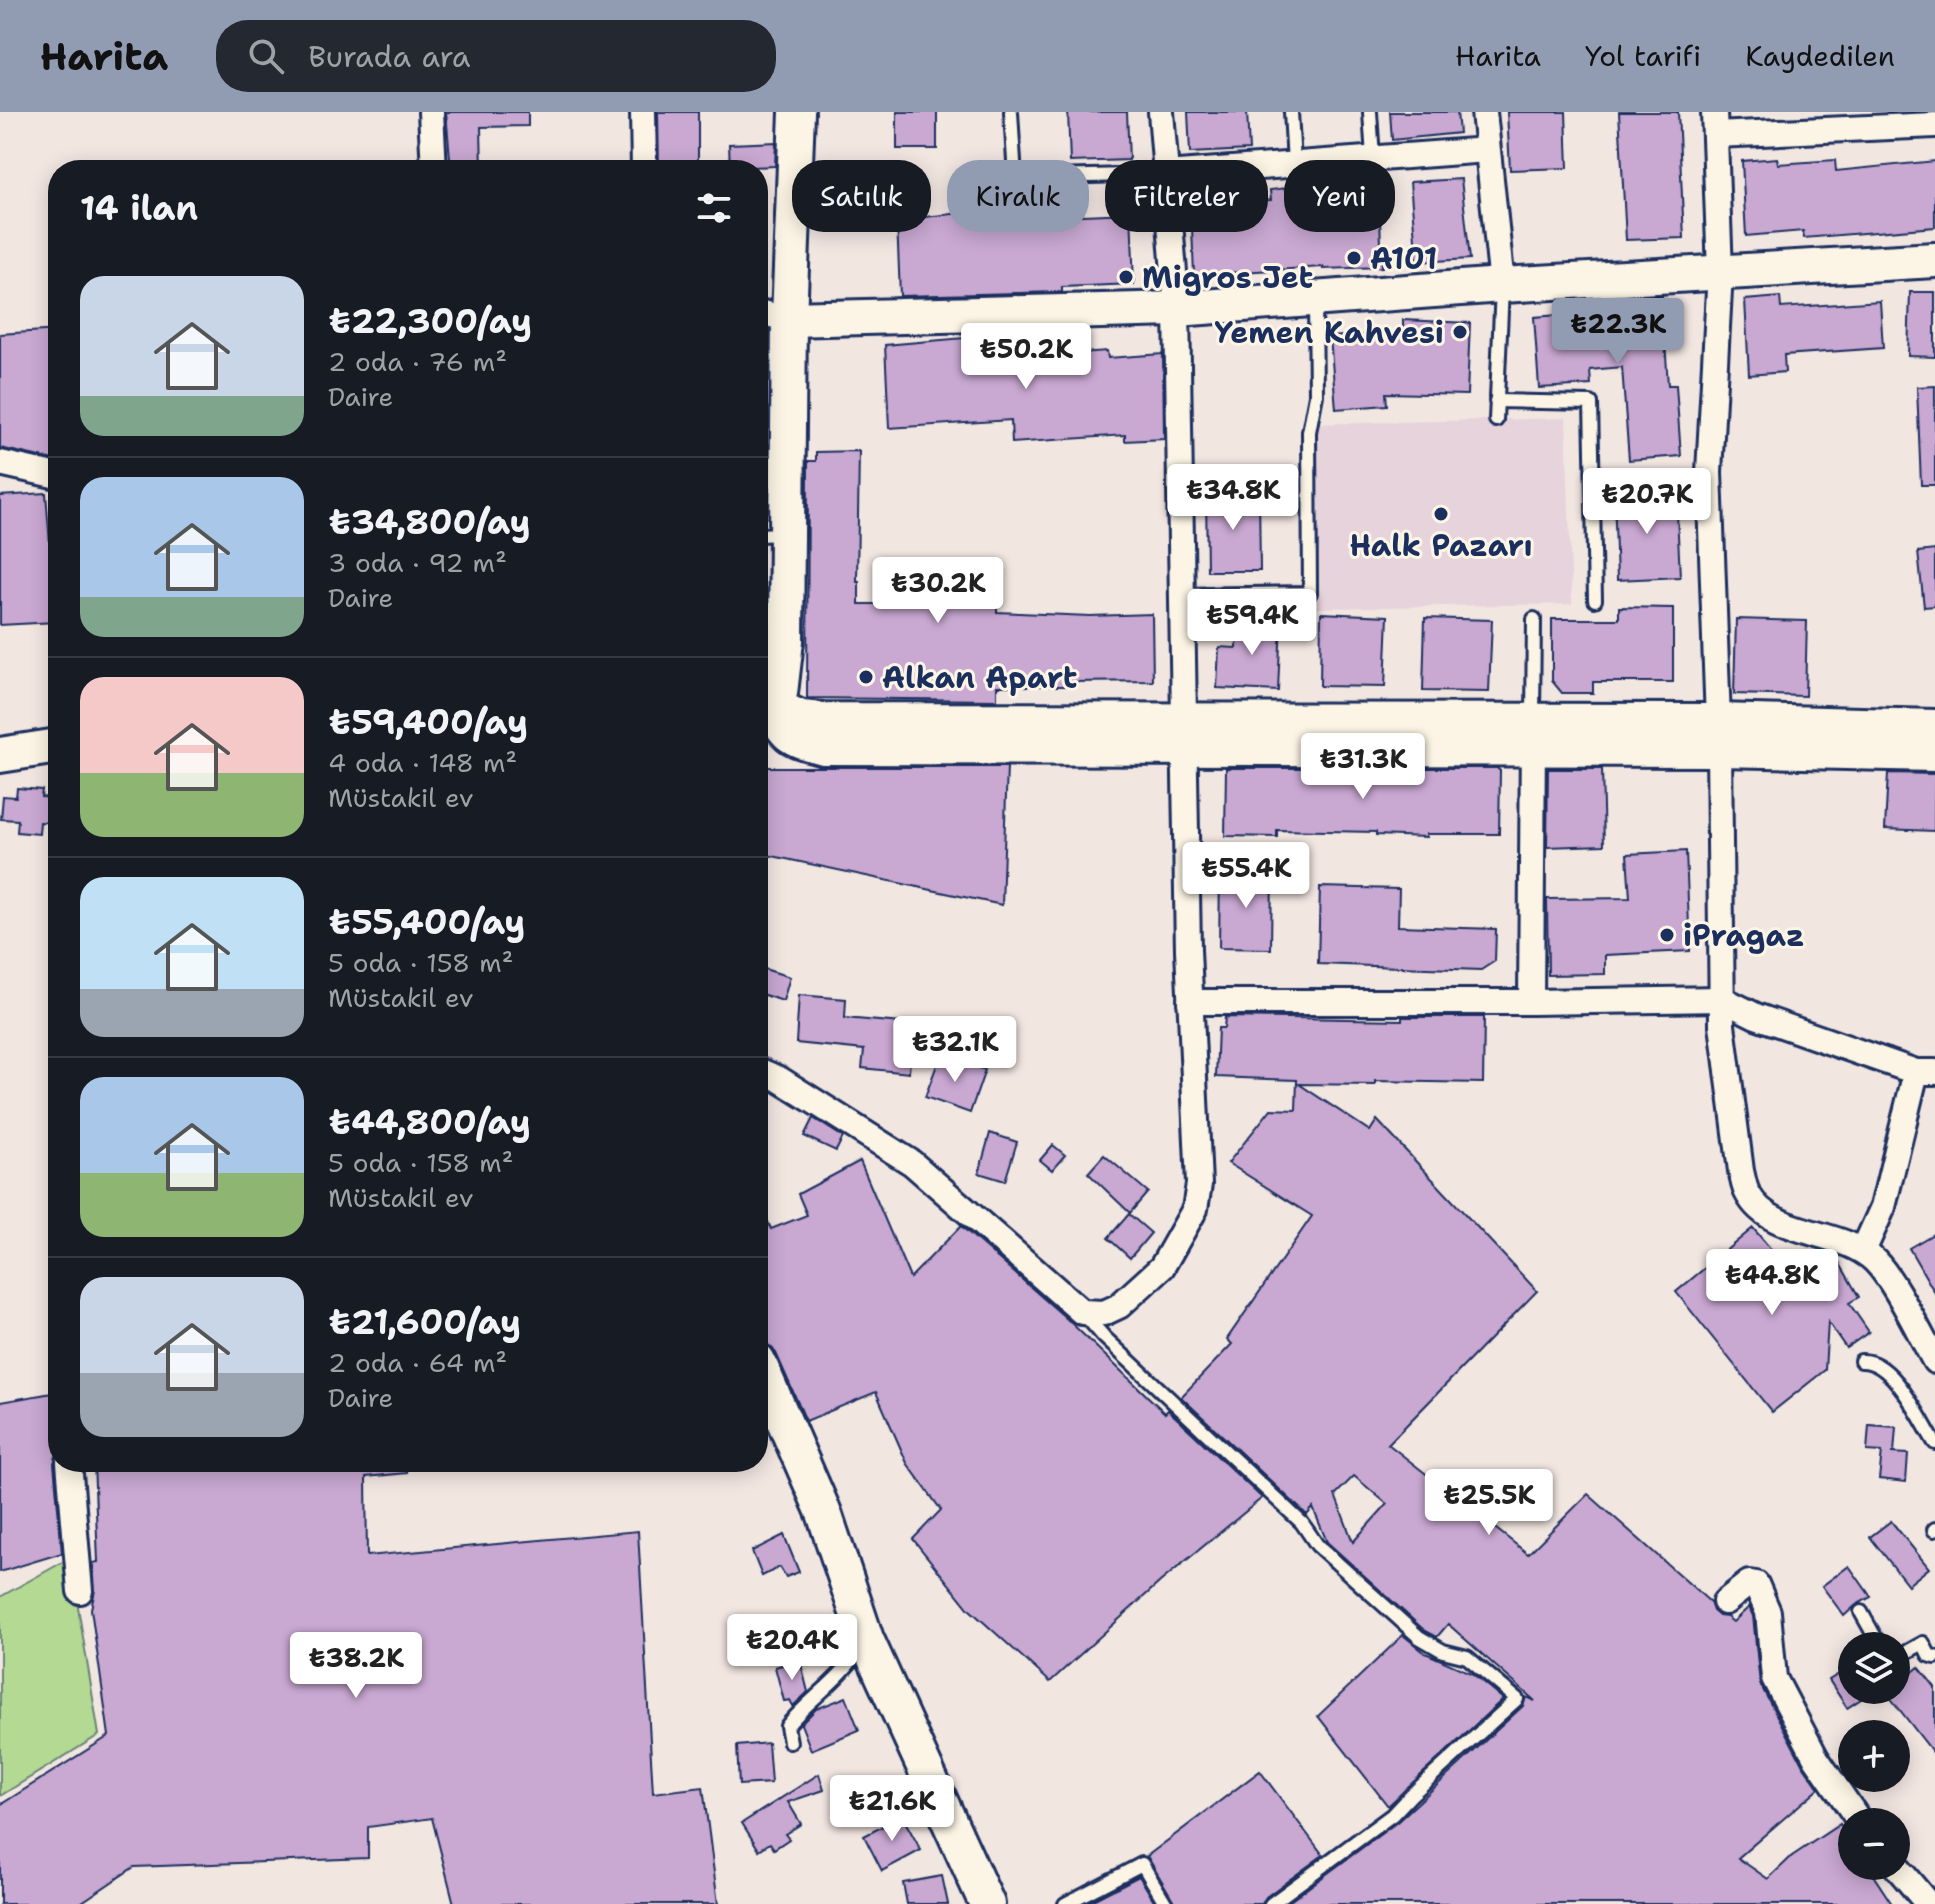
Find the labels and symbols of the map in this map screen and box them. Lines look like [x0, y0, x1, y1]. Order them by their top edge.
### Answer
place label: A101 [1370, 238, 1438, 279]
marker: A101 [1345, 249, 1363, 267]
place label: Migros Jet [1142, 257, 1313, 298]
marker: Migros Jet [1117, 268, 1135, 286]
pin: ₺22.3K [1553, 298, 1683, 366]
place label: Yemen Kahvesi [1215, 312, 1444, 353]
pin: ₺50.2K [961, 323, 1091, 391]
marker: Yemen Kahvesi [1451, 323, 1469, 341]
pin: ₺34.8K [1168, 464, 1298, 532]
pin: ₺20.7K [1582, 468, 1712, 536]
marker: Halk Pazarı [1432, 505, 1450, 523]
place label: Halk Pazarı [1349, 525, 1533, 566]
pin: ₺30.2K [873, 557, 1003, 625]
pin: ₺59.4K [1187, 589, 1317, 657]
place label: Alkan Apart [882, 657, 1077, 698]
marker: Alkan Apart [857, 668, 875, 686]
pin: ₺31.3K [1298, 733, 1428, 801]
pin: ₺55.4K [1181, 842, 1311, 910]
place label: iPragaz [1683, 915, 1805, 956]
marker: iPragaz [1658, 926, 1676, 944]
pin: ₺32.1K [890, 1016, 1020, 1084]
pin: ₺44.8K [1707, 1249, 1837, 1317]
pin: ₺25.5K [1424, 1469, 1554, 1537]
pin: ₺20.4K [727, 1614, 857, 1682]
pin: ₺38.2K [291, 1632, 421, 1700]
pin: ₺21.6K [827, 1775, 957, 1843]

